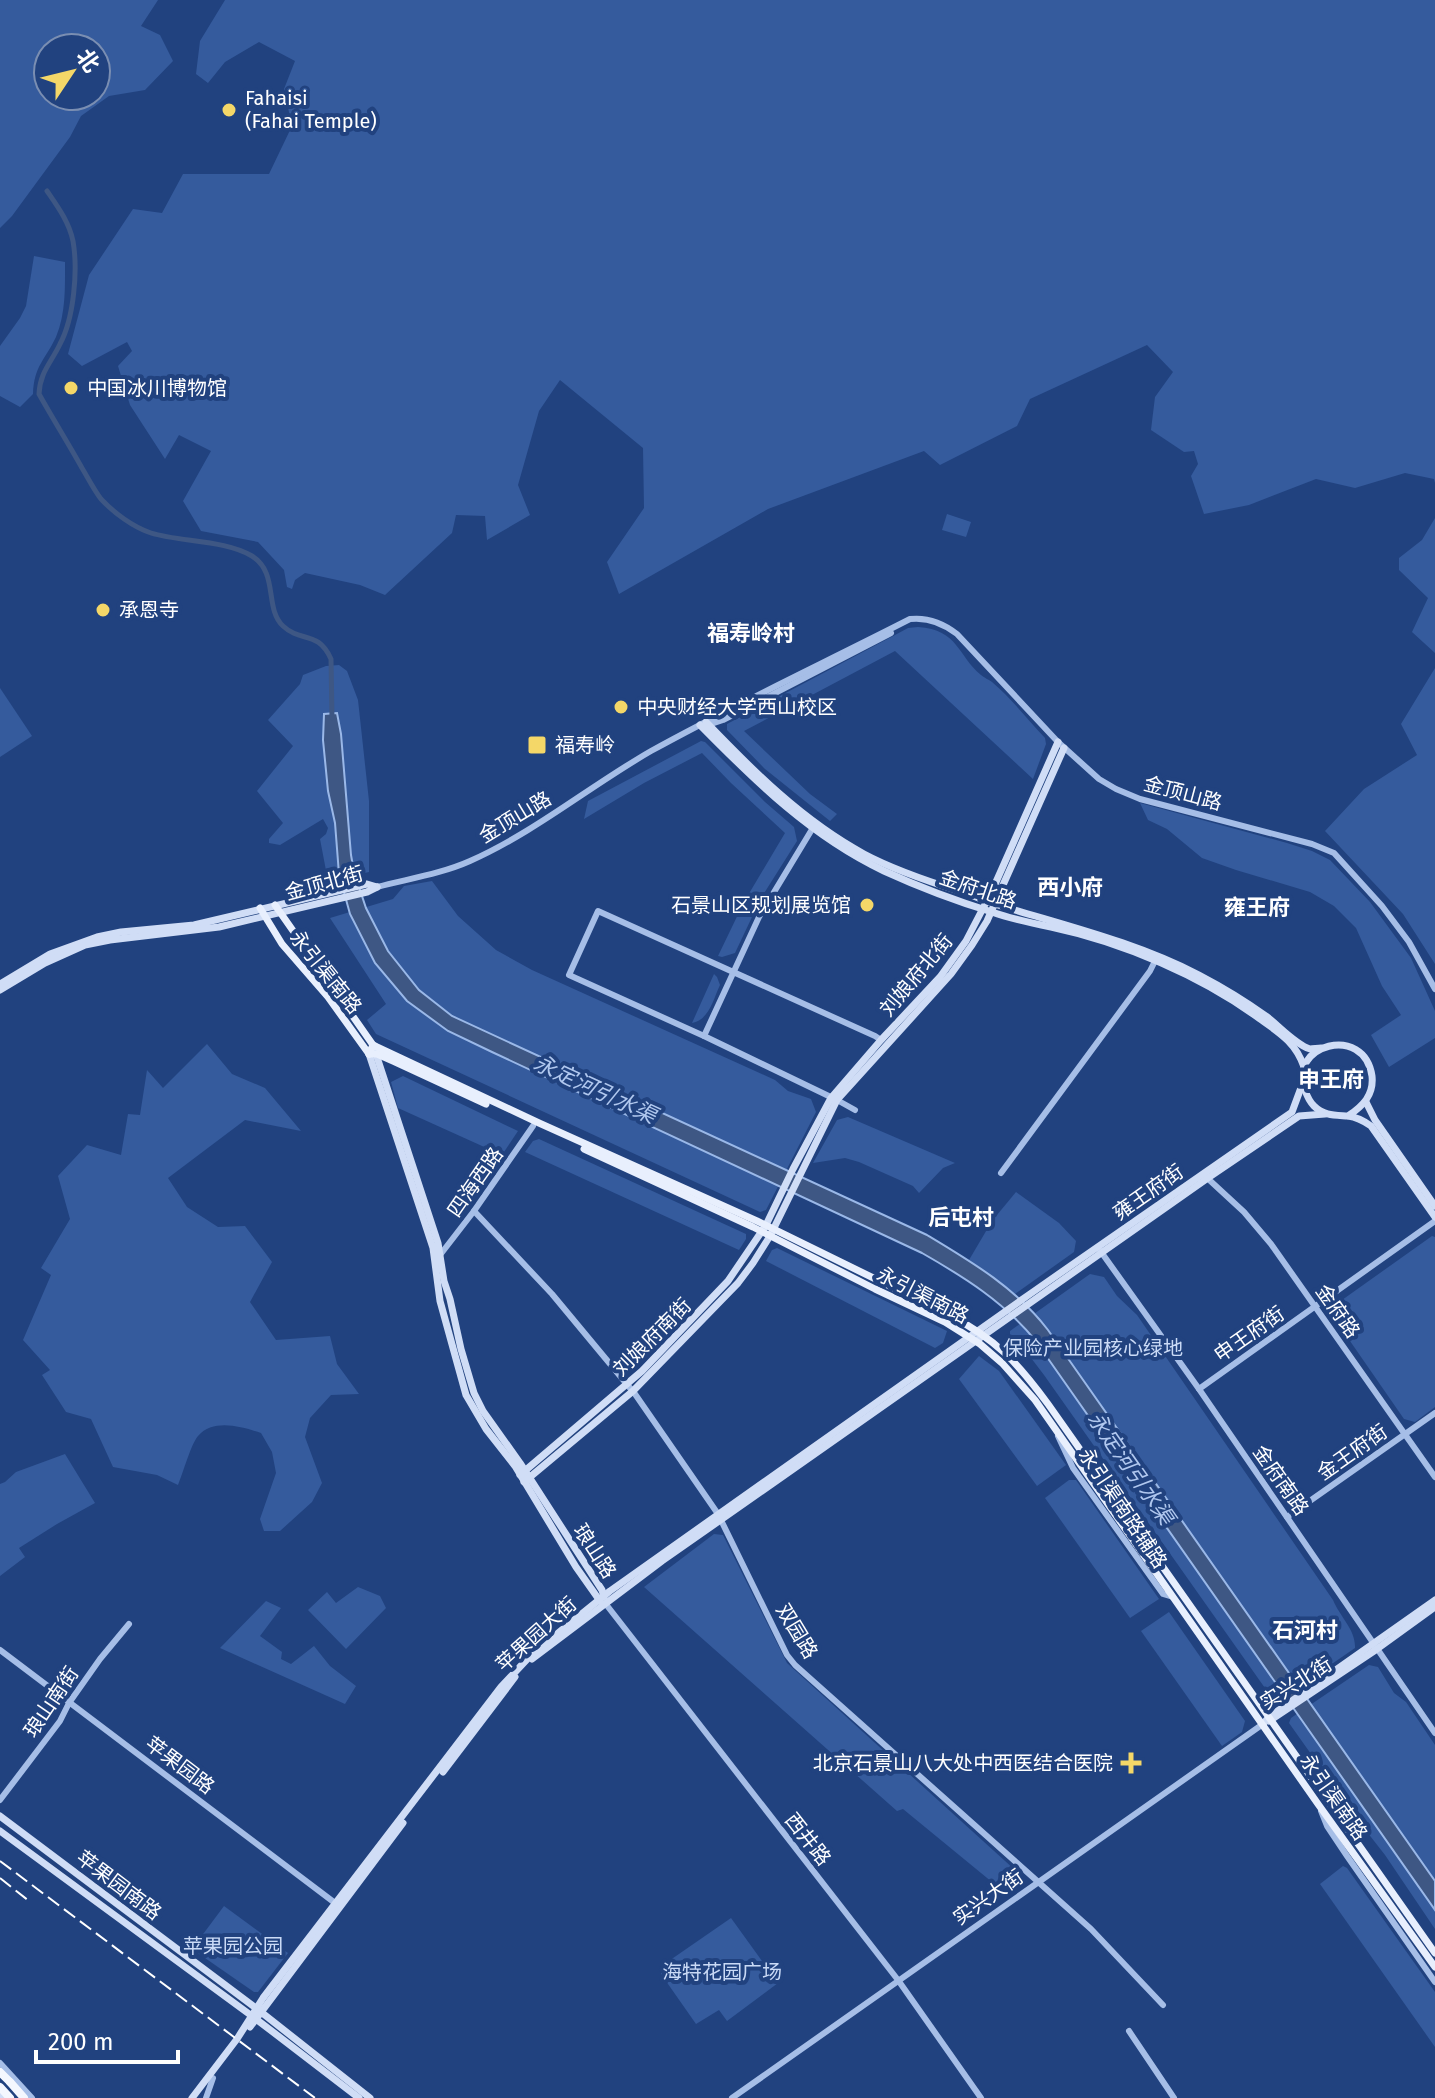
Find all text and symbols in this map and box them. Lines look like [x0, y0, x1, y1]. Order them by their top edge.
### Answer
north arrow [32, 32, 112, 112]
text: 北 [71, 44, 105, 78]
place label: Fahaisi (Fahai Temple) [245, 86, 377, 133]
marker: Fahaisi (Fahai Temple) [220, 101, 238, 119]
place label: 中国冰川博物馆 [87, 376, 227, 400]
marker: 中国冰川博物馆 [62, 379, 80, 397]
place label: 承恩寺 [119, 598, 179, 622]
marker: 承恩寺 [94, 601, 112, 619]
district label: 福寿岭村 [707, 620, 795, 647]
place label: 中央财经大学西山校区 [637, 695, 837, 719]
marker: 中央财经大学西山校区 [612, 698, 630, 716]
place label: 福寿岭 [555, 733, 615, 757]
marker: 福寿岭 [526, 734, 548, 756]
street label: 金顶山路 [1141, 771, 1225, 815]
street label: 金顶山路 [475, 786, 555, 848]
street label: 金顶北街 [282, 861, 366, 905]
street label: 金府北路 [936, 865, 1020, 913]
district label: 西小府 [1037, 874, 1103, 901]
place label: 石景山区规划展览馆 [671, 893, 851, 917]
district label: 雍王府 [1224, 894, 1290, 921]
marker: 石景山区规划展览馆 [858, 896, 876, 914]
street label: 永引渠南路 [285, 926, 367, 1018]
street label: 刘娘府北街 [875, 929, 957, 1021]
water label: 永定河引水渠 [529, 1049, 663, 1130]
district label: 申王府 [1298, 1066, 1364, 1093]
street label: 四海西路 [442, 1142, 508, 1222]
street label: 雍王府街 [1108, 1159, 1188, 1225]
district label: 后屯村 [928, 1204, 994, 1231]
street label: 永引渠南路 [873, 1262, 973, 1328]
street label: 金府路 [1311, 1280, 1365, 1342]
street label: 刘娘府南街 [608, 1293, 696, 1381]
street label: 申王府街 [1209, 1301, 1289, 1367]
park label: 保险产业园核心绿地 [1003, 1336, 1183, 1360]
water label: 永定河引水渠 [1082, 1406, 1182, 1532]
street label: 金王府街 [1312, 1419, 1392, 1485]
street label: 金府南路 [1248, 1440, 1314, 1520]
street label: 永引渠南路辅路 [1074, 1443, 1172, 1573]
street label: 琅山路 [569, 1519, 621, 1583]
street label: 苹果园大街 [491, 1592, 581, 1676]
street label: 双园路 [771, 1599, 823, 1663]
district label: 石河村 [1272, 1617, 1338, 1644]
street label: 实兴北街 [1256, 1652, 1336, 1714]
street label: 琅山南街 [19, 1662, 83, 1742]
street label: 苹果园路 [141, 1731, 219, 1799]
street label: 永引渠南路 [1295, 1749, 1373, 1845]
place label: 北京石景山八大处中西医结合医院 [813, 1751, 1113, 1775]
marker: 北京石景山八大处中西医结合医院 [1120, 1752, 1142, 1774]
street label: 西井路 [780, 1808, 836, 1870]
street label: 苹果园南路 [72, 1845, 166, 1925]
street label: 实兴大街 [948, 1864, 1028, 1930]
park label: 苹果园公园 [183, 1934, 283, 1958]
park label: 海特花园广场 [662, 1960, 782, 1984]
scale bar [36, 2014, 178, 2064]
text: 200 m [48, 2028, 114, 2056]

